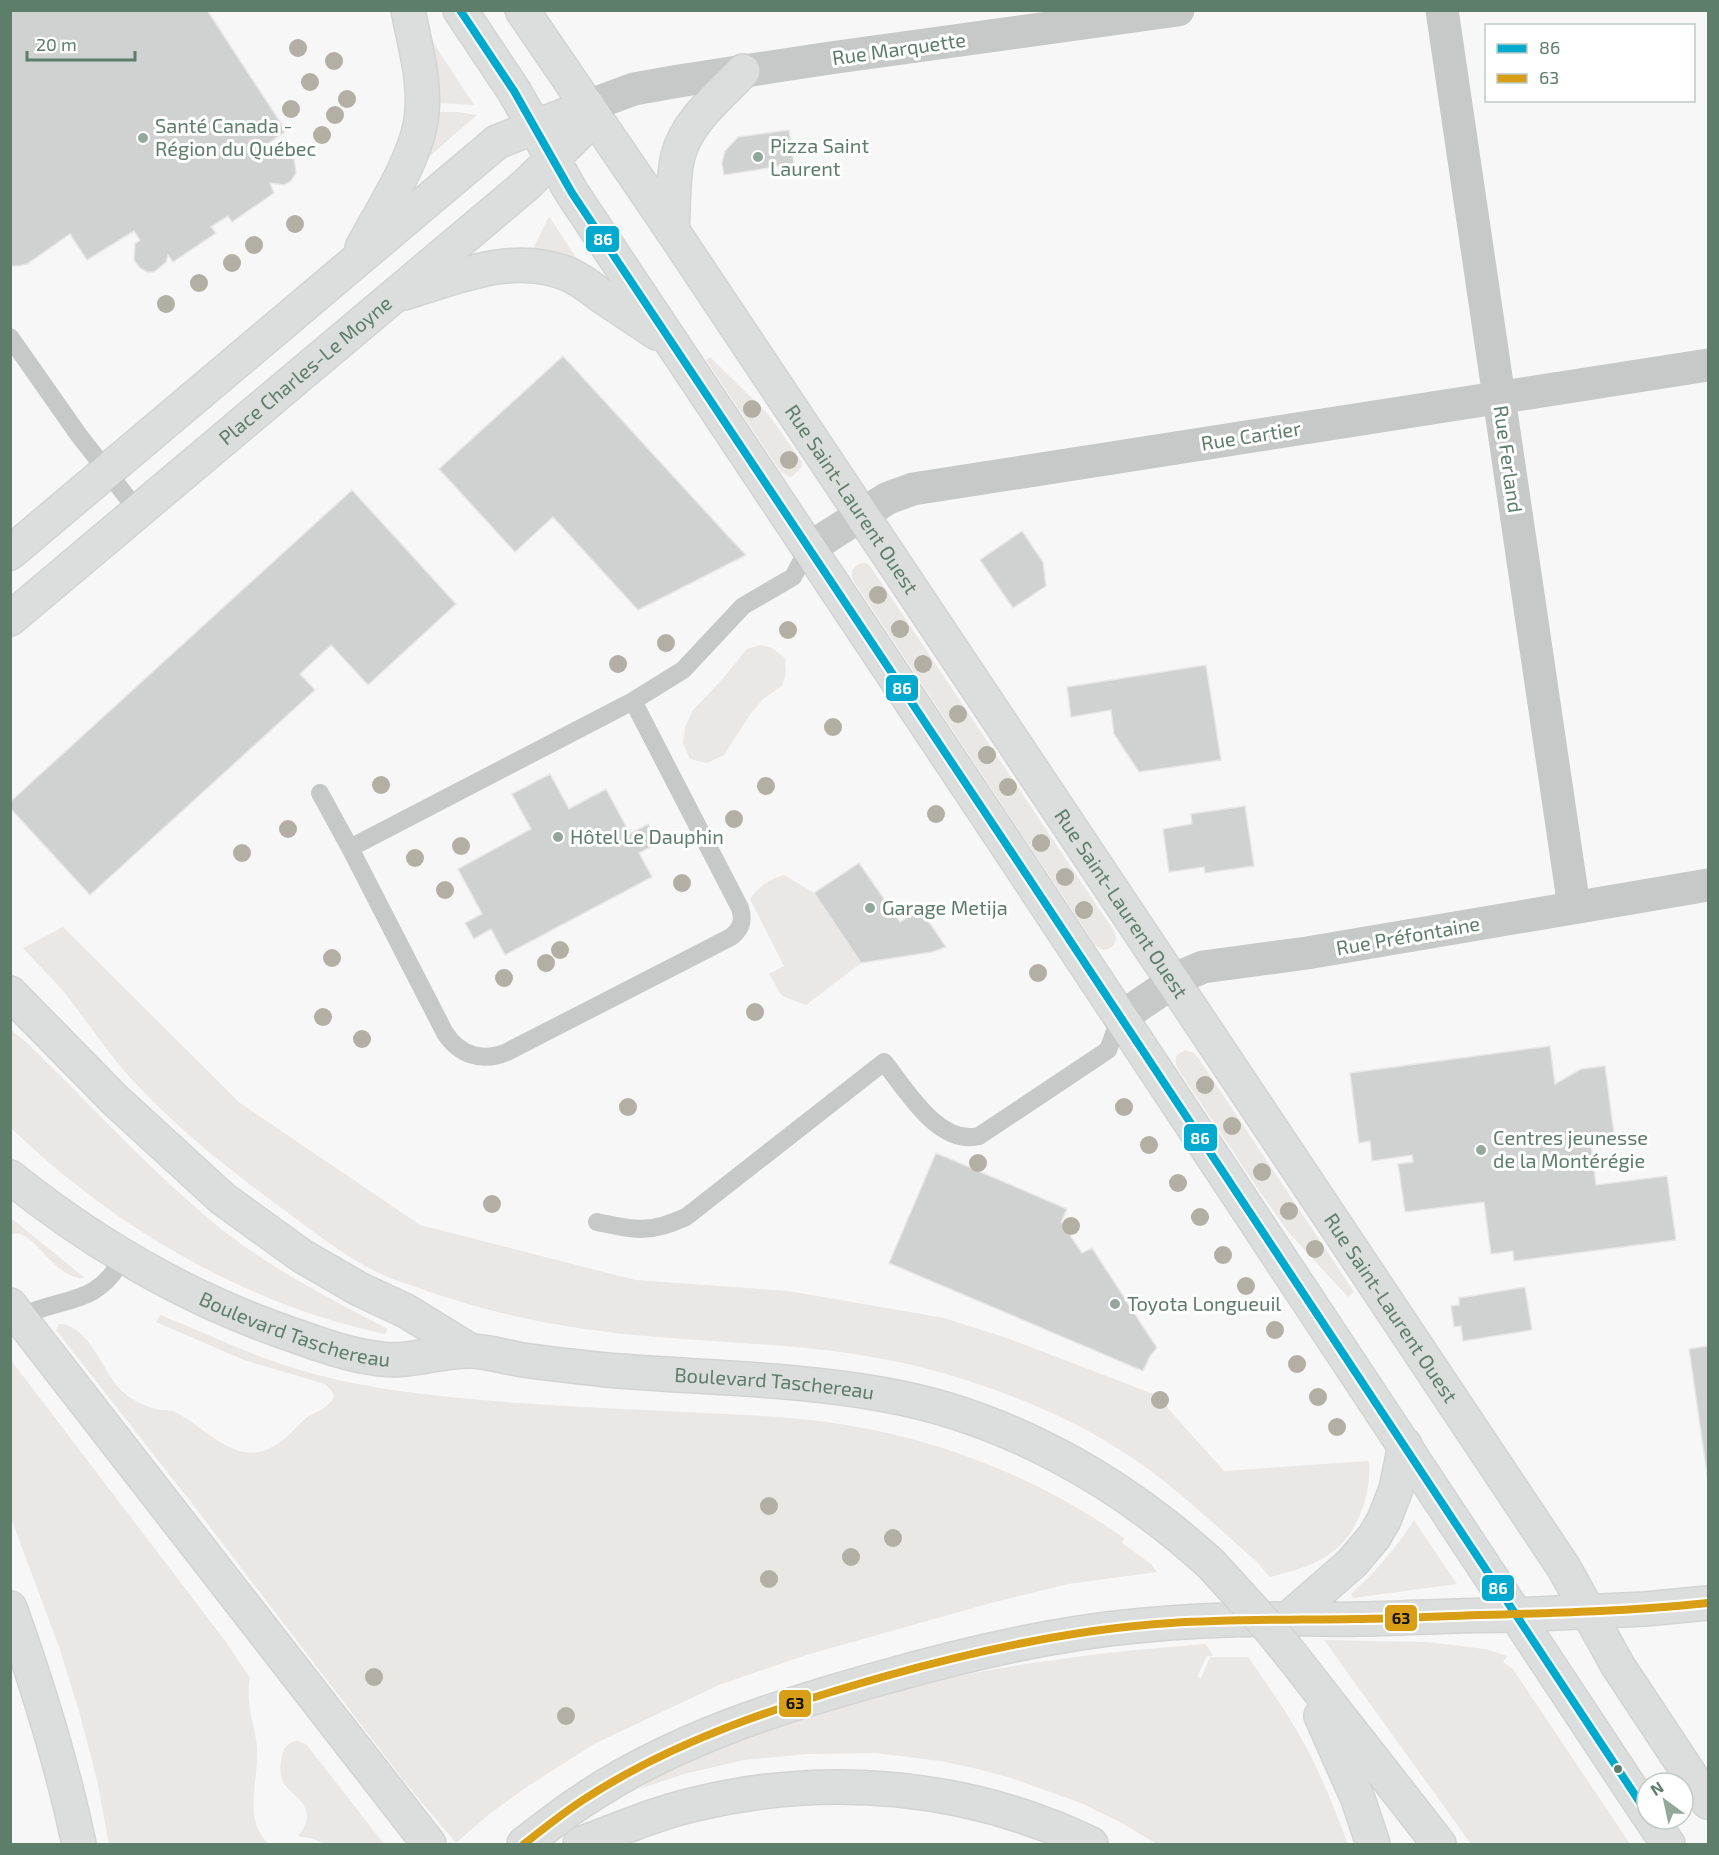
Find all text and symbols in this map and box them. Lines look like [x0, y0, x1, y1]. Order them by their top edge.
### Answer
scale bar [27, 24, 135, 62]
legend [1485, 24, 1695, 102]
street label: Rue Marquette [830, 27, 967, 69]
text: 20 m [36, 33, 77, 55]
text: 86 [1539, 36, 1560, 58]
text: 63 [1539, 66, 1559, 88]
place label: Santé Canada - Région du Québec [155, 113, 317, 160]
marker: Santé Canada - Région du Québec [136, 131, 150, 145]
place label: Pizza Saint Laurent [770, 133, 869, 180]
marker: Pizza Saint Laurent [751, 150, 765, 164]
line badge: 86 [585, 225, 620, 253]
text: 86 [593, 229, 613, 248]
street label: Place Charles-Le Moyne [213, 290, 396, 449]
street label: Rue Saint-Laurent Ouest [781, 400, 924, 598]
street label: Rue Ferland [1490, 404, 1528, 514]
street label: Rue Cartier [1199, 415, 1302, 455]
line badge: 86 [885, 674, 919, 702]
text: 86 [892, 678, 912, 697]
street label: Rue Saint-Laurent Ouest [1050, 804, 1194, 1003]
place label: Hôtel Le Dauphin [570, 824, 724, 848]
marker: Hôtel Le Dauphin [551, 830, 565, 844]
place label: Garage Metija [882, 895, 1008, 919]
marker: Garage Metija [863, 901, 877, 915]
street label: Rue Préfontaine [1334, 911, 1482, 959]
line badge: 86 [1183, 1123, 1218, 1152]
place label: Centres jeunesse de la Montérégie [1493, 1125, 1648, 1172]
text: 86 [1190, 1128, 1210, 1147]
marker: Centres jeunesse de la Montérégie [1474, 1143, 1488, 1157]
street label: Rue Saint-Laurent Ouest [1320, 1208, 1464, 1407]
street label: Boulevard Taschereau [196, 1286, 391, 1371]
place label: Toyota Longueuil [1127, 1291, 1281, 1315]
marker: Toyota Longueuil [1108, 1297, 1122, 1311]
street label: Boulevard Taschereau [674, 1362, 876, 1404]
line badge: 86 [1481, 1574, 1515, 1602]
text: 86 [1488, 1578, 1508, 1597]
line badge: 63 [1384, 1604, 1418, 1632]
text: 63 [1392, 1608, 1410, 1627]
line badge: 63 [778, 1689, 812, 1718]
text: 63 [786, 1693, 804, 1712]
unlabelled marker [1612, 1763, 1624, 1775]
north arrow [1635, 1771, 1695, 1831]
text: N [1647, 1777, 1667, 1799]

